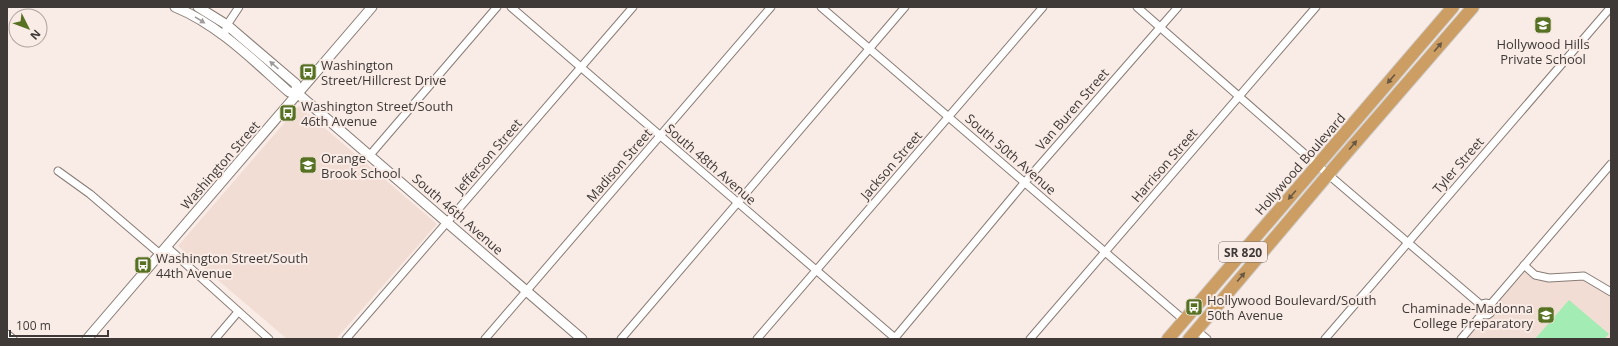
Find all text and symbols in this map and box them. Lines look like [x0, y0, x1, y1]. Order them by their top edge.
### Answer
north arrow [8, 8, 48, 48]
school or university icon: Hollywood Hills Private School [1533, 15, 1553, 35]
one-way arrow [194, 17, 206, 24]
text: N [27, 27, 44, 43]
place label: Hollywood Hills Private School [1496, 35, 1590, 68]
one-way arrow [1434, 41, 1443, 52]
place label: Washington Street/Hillcrest Drive [321, 56, 446, 89]
one-way arrow [268, 60, 279, 69]
bus stop icon: Washington Street/Hillcrest Drive [298, 62, 318, 82]
street label: Van Buren Street [1031, 64, 1113, 154]
one-way arrow [1386, 74, 1396, 84]
place label: Washington Street/South 46th Avenue [301, 97, 453, 130]
bus stop icon: Washington Street/South 46th Avenue [278, 103, 298, 123]
street label: South 50th Avenue [962, 109, 1060, 199]
street label: Hollywood Boulevard [1251, 109, 1349, 219]
street label: Jefferson Street [449, 114, 526, 199]
street label: Washington Street [177, 117, 264, 213]
street label: South 48th Avenue [662, 119, 760, 209]
street label: Madison Street [582, 124, 656, 206]
street label: Harrison Street [1127, 124, 1201, 206]
street label: Jackson Street [855, 127, 926, 205]
street label: Tyler Street [1428, 133, 1488, 197]
one-way arrow [1349, 140, 1358, 150]
place label: Orange Brook School [321, 149, 401, 182]
school or university icon: Orange Brook School [298, 155, 318, 175]
street label: South 46th Avenue [409, 169, 507, 259]
one-way arrow [1287, 190, 1296, 200]
road number: SR 820 [1219, 242, 1267, 262]
place label: Washington Street/South 44th Avenue [156, 249, 308, 282]
bus stop icon: Washington Street/South 44th Avenue [133, 255, 153, 275]
one-way arrow [1237, 272, 1246, 283]
place label: Hollywood Boulevard/South 50th Avenue [1207, 291, 1377, 324]
bus stop icon: Hollywood Boulevard/South 50th Avenue [1184, 297, 1204, 317]
place label: Chaminade-Madonna College Preparatory [1402, 299, 1533, 332]
school or university icon: Chaminade-Madonna College Preparatory [1536, 305, 1556, 325]
scale bar [10, 312, 108, 338]
text: 100 m [16, 317, 51, 334]

